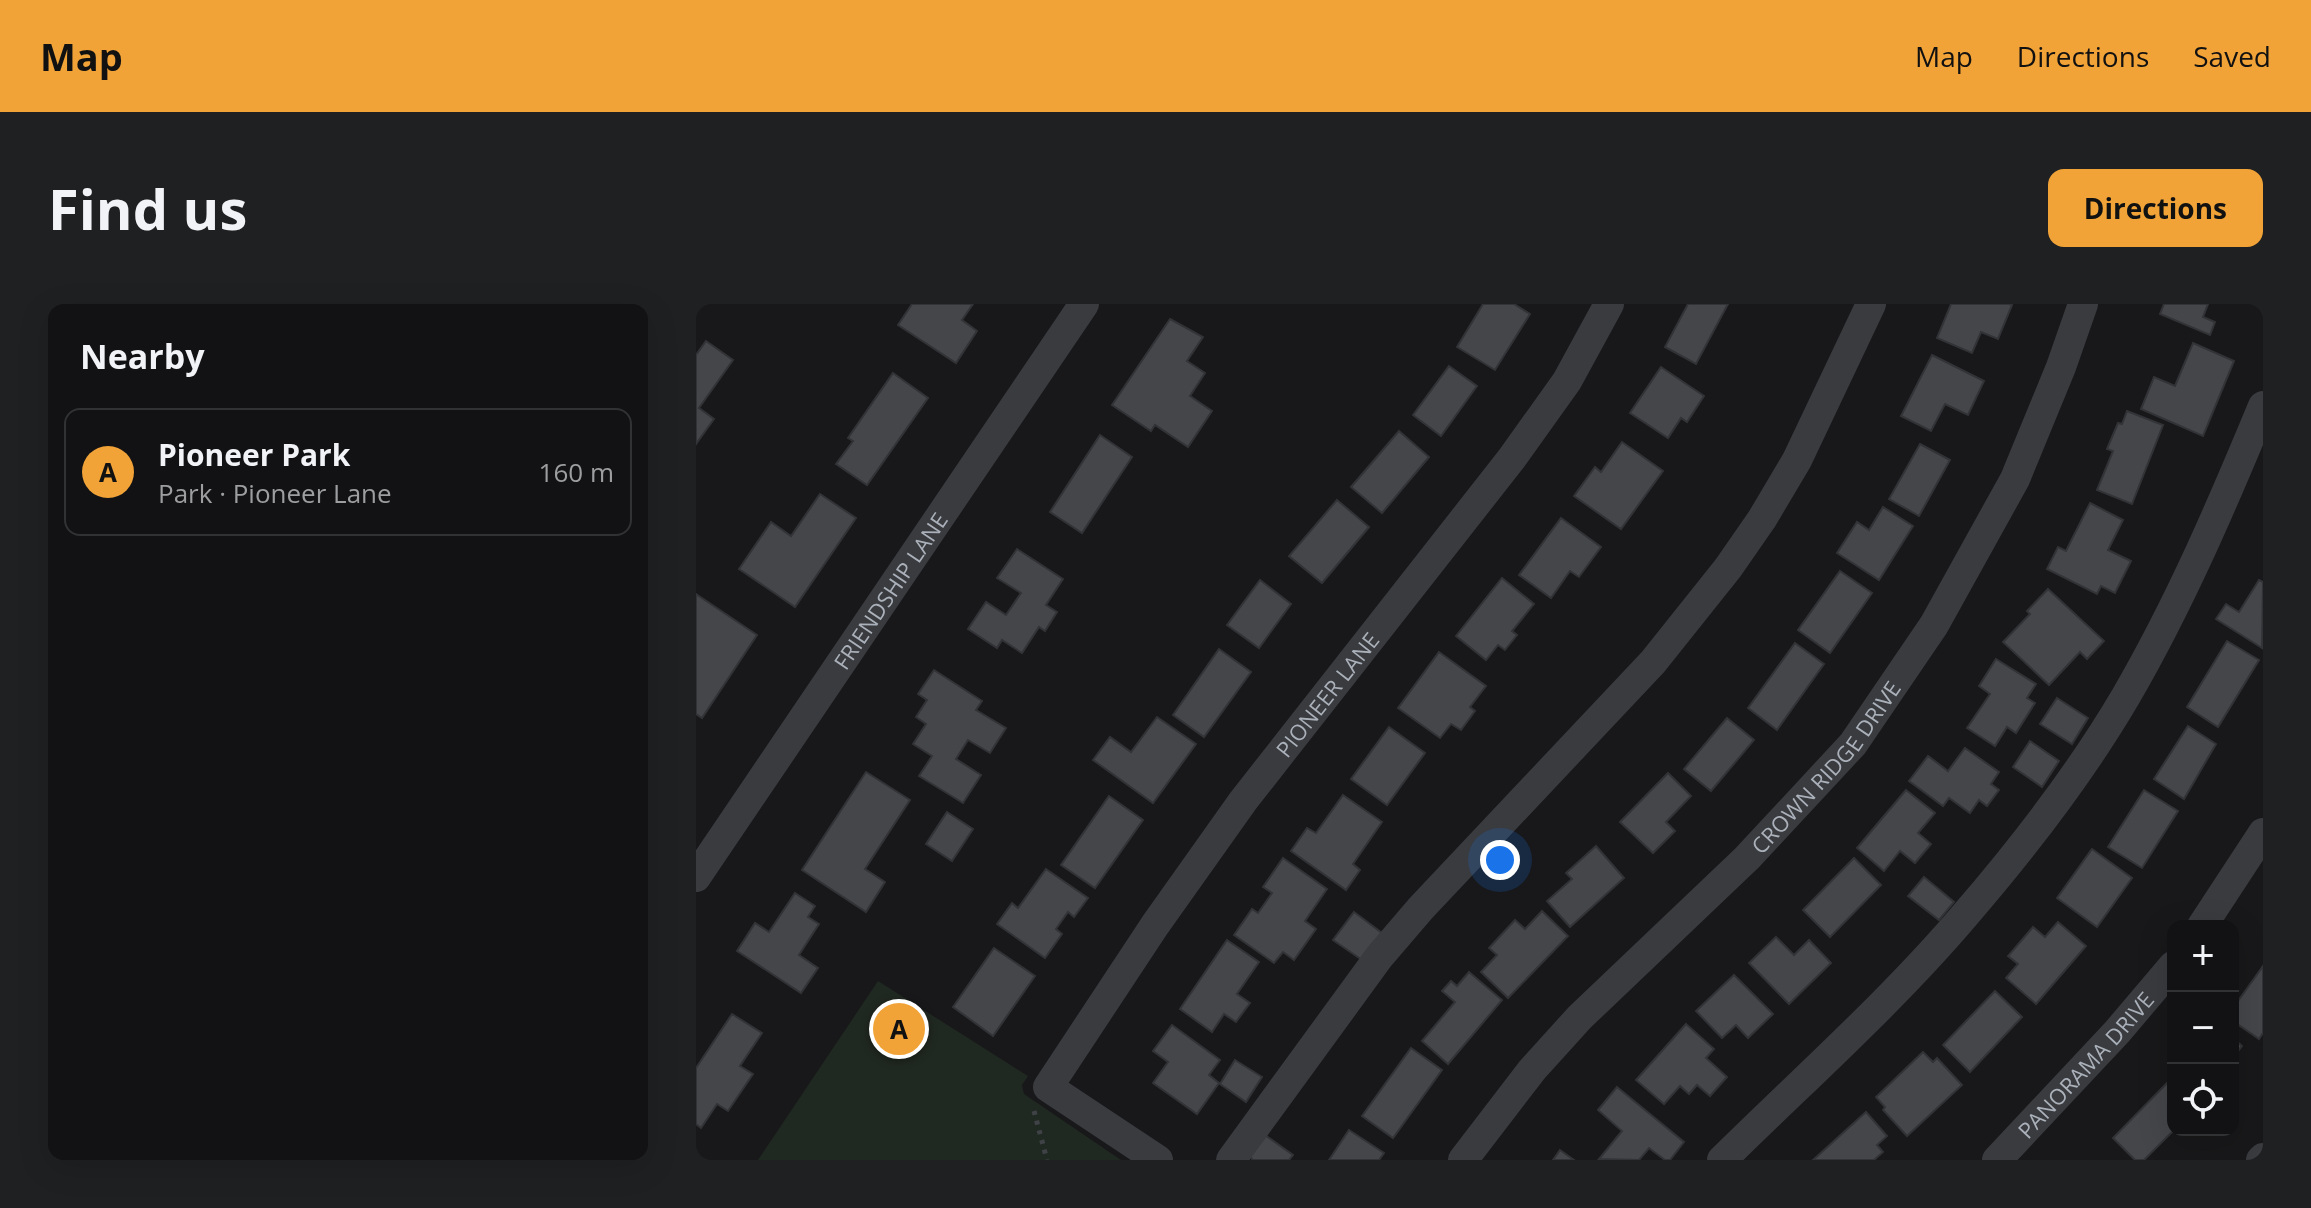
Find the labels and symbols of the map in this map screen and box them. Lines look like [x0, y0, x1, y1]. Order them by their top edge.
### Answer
street label: FRIENDSHIP LANE [826, 506, 954, 675]
street label: PIONEER LANE [1268, 625, 1385, 763]
street label: CROWN RIDGE DRIVE [1744, 675, 1907, 860]
your location [1480, 840, 1520, 880]
street label: PANORAMA DRIVE [2010, 985, 2160, 1144]
pin: A [873, 999, 925, 1059]

